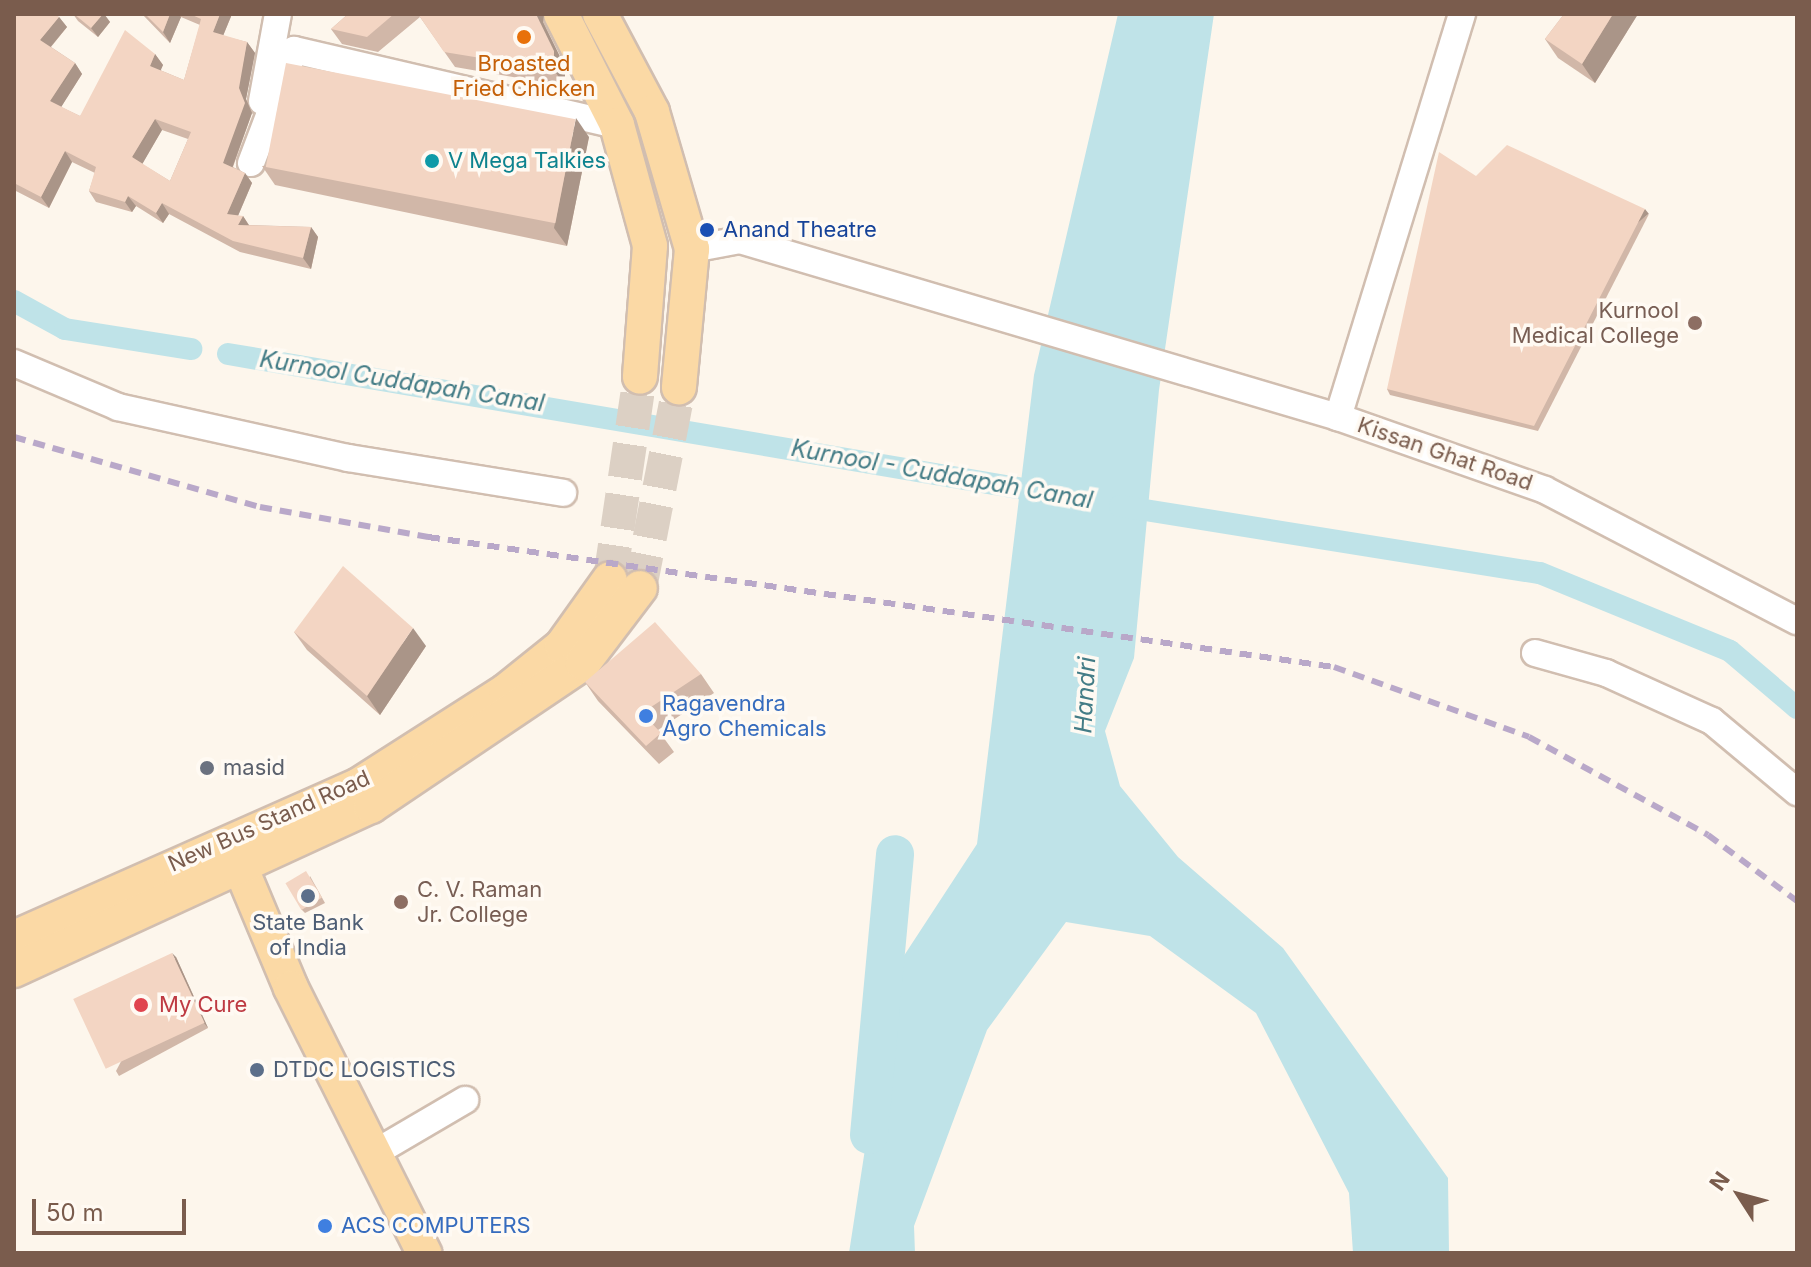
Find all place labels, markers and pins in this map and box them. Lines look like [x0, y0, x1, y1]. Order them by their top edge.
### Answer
marker: Broasted Fried Chicken [515, 28, 533, 46]
place label: Broasted Fried Chicken [452, 50, 596, 102]
place label: V Mega Talkies [448, 148, 606, 174]
marker: V Mega Talkies [423, 152, 441, 170]
place label: Anand Theatre [723, 217, 877, 243]
marker: Anand Theatre [698, 221, 716, 239]
place label: Kurnool Medical College [1512, 297, 1679, 348]
marker: Kurnool Medical College [1686, 314, 1704, 332]
place label: Ragavendra Agro Chemicals [662, 690, 827, 742]
marker: Ragavendra Agro Chemicals [637, 707, 655, 725]
place label: masid [223, 755, 285, 781]
marker: masid [198, 759, 216, 777]
place label: C. V. Raman Jr. College [417, 876, 542, 928]
marker: State Bank of India [299, 887, 317, 905]
marker: C. V. Raman Jr. College [392, 893, 410, 911]
place label: State Bank of India [252, 909, 364, 960]
place label: My Cure [159, 992, 247, 1018]
marker: My Cure [130, 994, 152, 1016]
place label: DTDC LOGISTICS [273, 1057, 456, 1083]
marker: DTDC LOGISTICS [248, 1061, 266, 1079]
place label: ACS COMPUTERS [341, 1213, 531, 1239]
marker: ACS COMPUTERS [316, 1217, 334, 1235]

